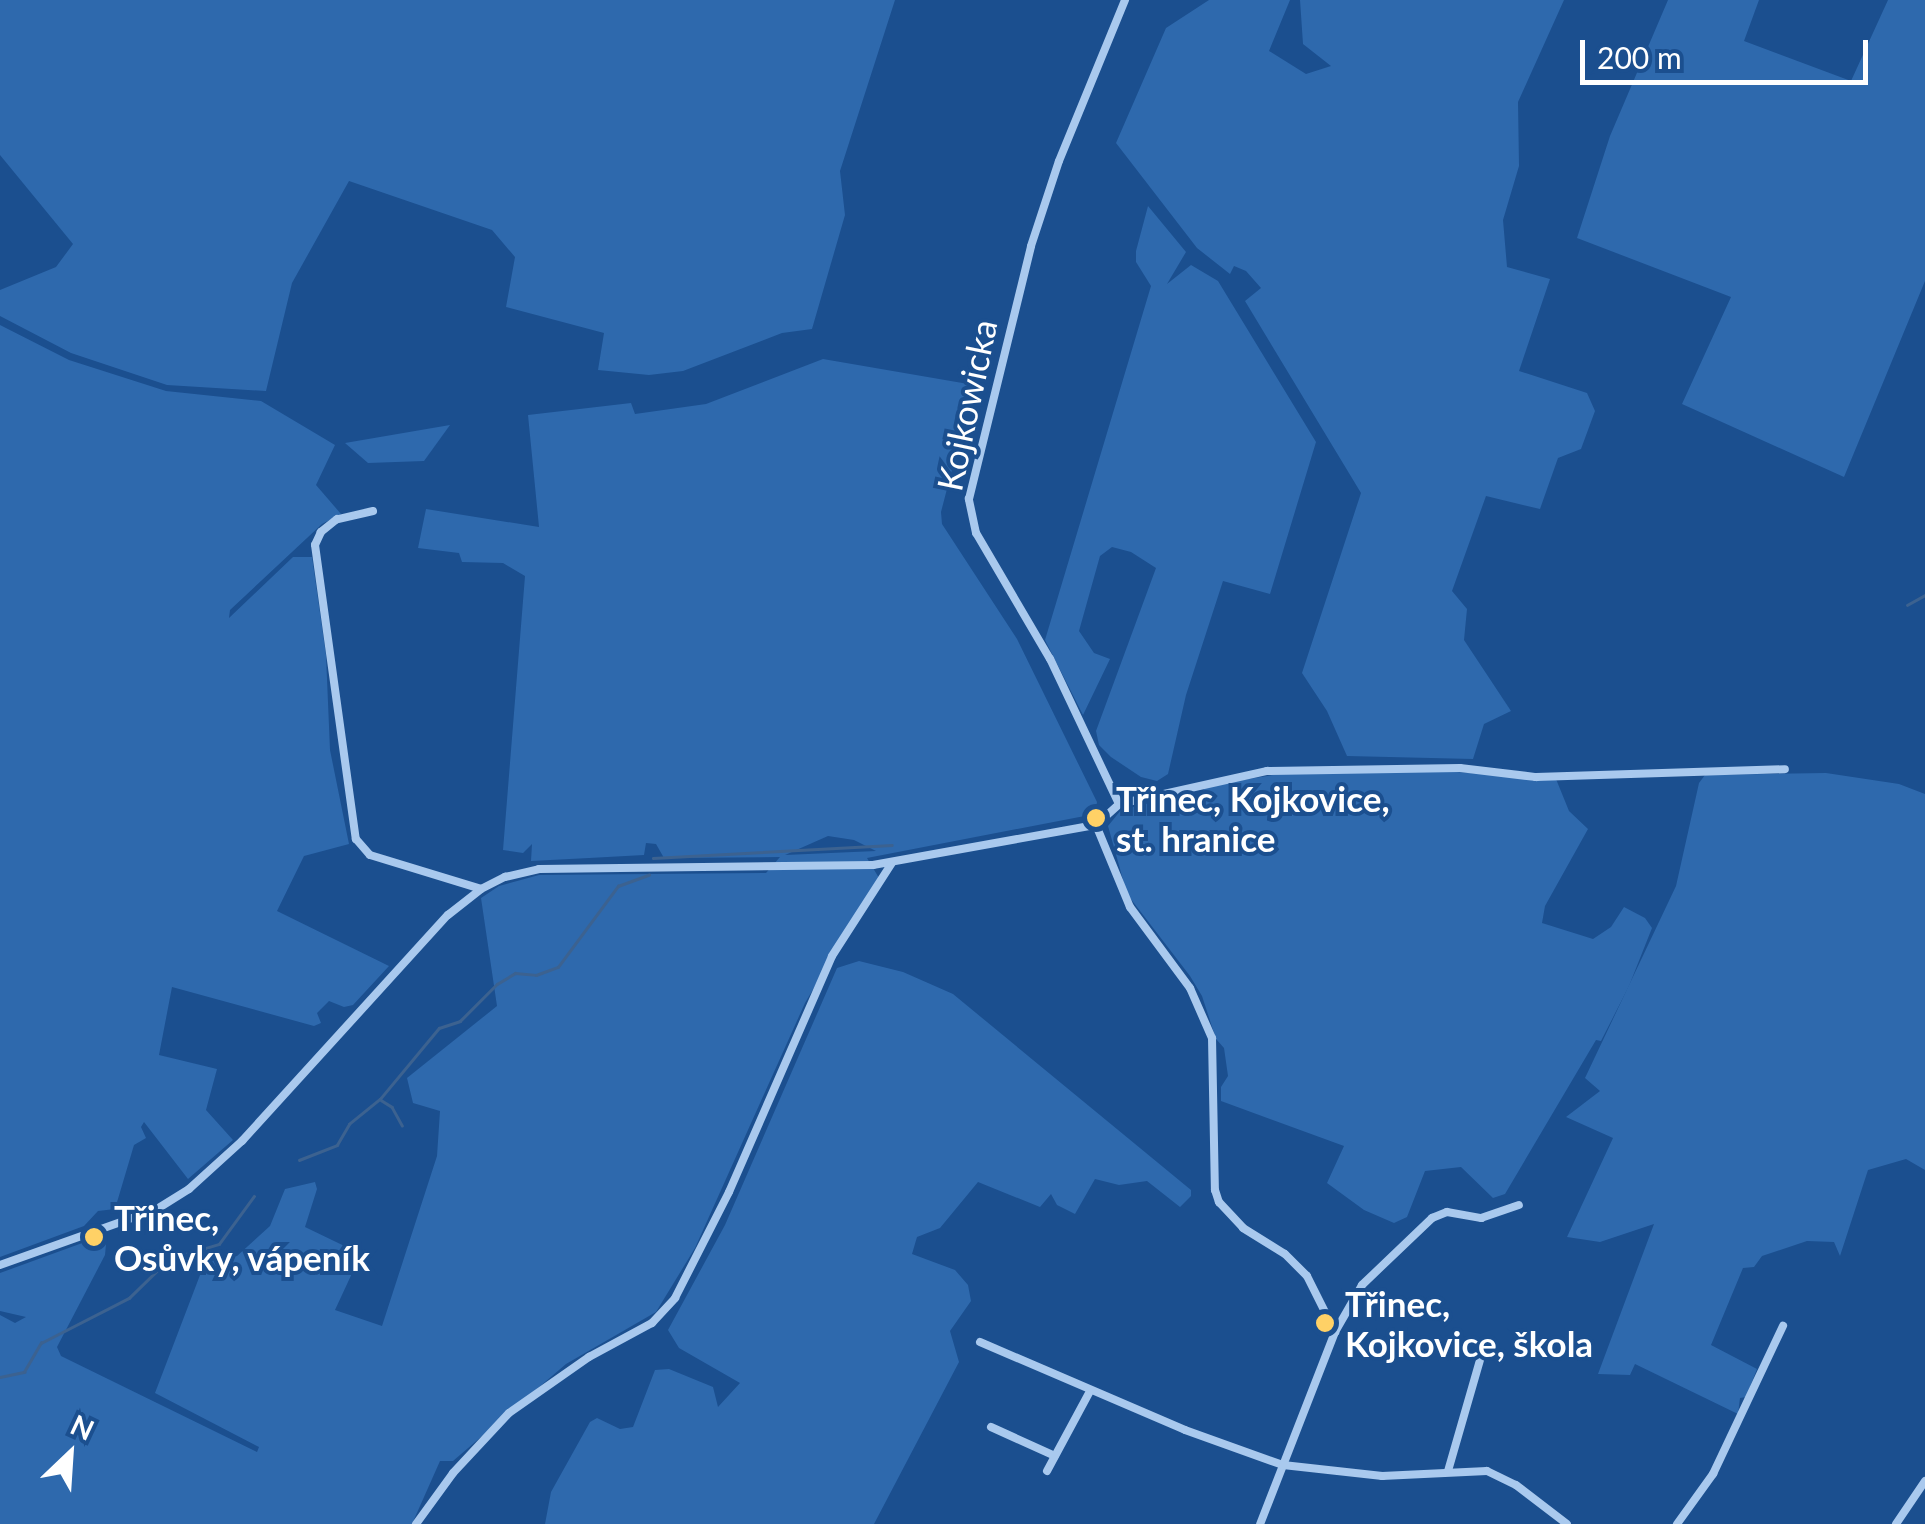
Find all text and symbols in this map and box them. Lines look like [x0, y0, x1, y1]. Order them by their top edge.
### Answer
scale bar [1585, 20, 1872, 82]
text: 200 m [1597, 39, 1682, 75]
street label: Kojkowicka [927, 315, 1005, 495]
place label: Třinec, Kojkovice, st. hranice [1116, 777, 1390, 859]
marker: Třinec, Kojkovice, st. hranice [1085, 807, 1107, 829]
place label: Třinec, Osůvky, vápeník [114, 1196, 371, 1278]
marker: Třinec, Osůvky, vápeník [83, 1226, 105, 1248]
place label: Třinec, Kojkovice, škola [1345, 1282, 1593, 1364]
marker: Třinec, Kojkovice, škola [1314, 1312, 1336, 1334]
north arrow [20, 1404, 120, 1504]
text: N [66, 1407, 100, 1447]

